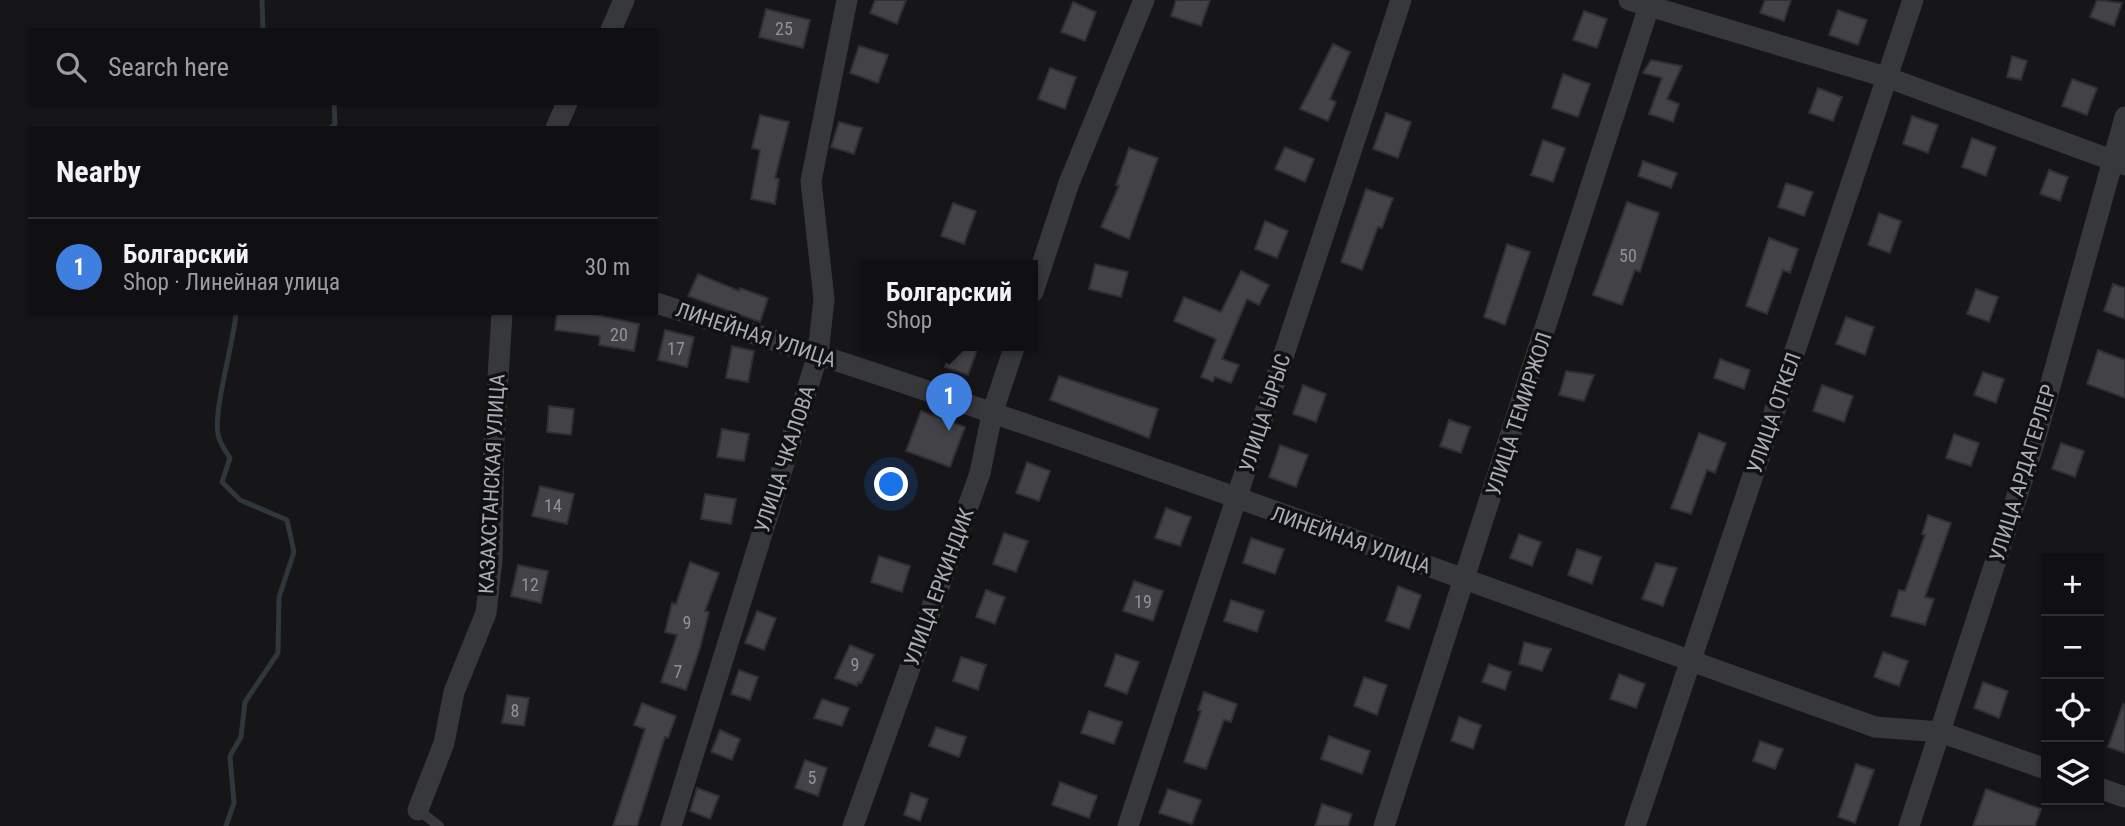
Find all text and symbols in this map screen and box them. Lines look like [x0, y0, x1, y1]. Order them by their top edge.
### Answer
house number: 25 [775, 18, 793, 39]
search box [28, 28, 658, 105]
icon: search [52, 48, 90, 86]
text: Search here [108, 52, 229, 82]
text: Nearby [56, 154, 141, 189]
text: Болгарский [123, 239, 249, 269]
house number: 50 [1619, 245, 1637, 266]
text: 1 [73, 254, 85, 281]
text: 30 m [585, 254, 630, 281]
popup [860, 260, 1038, 351]
text: Shop · Линейная улица [123, 269, 340, 296]
text: Болгарский [886, 277, 1012, 307]
street label: ЛИНЕЙНАЯ УЛИЦА [673, 298, 839, 372]
text: Shop [886, 307, 932, 334]
house number: 20 [610, 324, 628, 345]
street label: УЛИЦА ТЕМИРЖОЛ [1481, 329, 1557, 499]
house number: 17 [667, 338, 685, 359]
street label: УЛИЦА ОТКЕЛ [1742, 350, 1806, 476]
street label: УЛИЦА ЫРЫС [1235, 351, 1295, 475]
street label: КАЗАХСТАНСКАЯ УЛИЦА [474, 373, 510, 595]
pin: 1 [926, 373, 972, 431]
street label: УЛИЦА ЧКАЛОВА [750, 382, 820, 536]
street label: УЛИЦА АРДАГЕРЛЕР [1985, 382, 2061, 564]
your location [874, 467, 908, 501]
house number: 14 [544, 495, 562, 516]
street label: ЛИНЕЙНАЯ УЛИЦА [1268, 501, 1434, 579]
street label: УЛИЦА ЕРКИНДИК [899, 505, 979, 669]
map controls [2041, 553, 2104, 805]
button: + [2041, 553, 2104, 616]
house number: 12 [521, 574, 539, 595]
house number: 19 [1134, 591, 1152, 612]
house number: 9 [683, 612, 691, 633]
button: − [2041, 616, 2104, 679]
house number: 9 [851, 654, 859, 675]
house number: 7 [674, 661, 683, 682]
button: locate [2041, 679, 2104, 742]
house number: 8 [511, 700, 519, 721]
button: layers [2041, 742, 2104, 805]
house number: 5 [808, 767, 817, 788]

